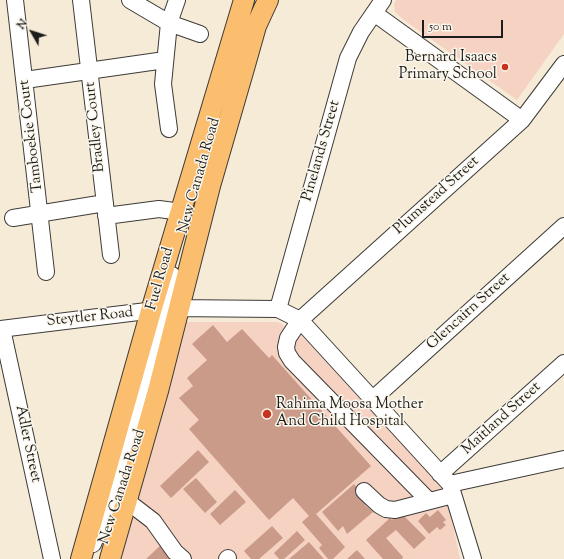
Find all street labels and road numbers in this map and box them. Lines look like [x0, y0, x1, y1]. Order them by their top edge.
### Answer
street label: Tamboekie Court [16, 79, 48, 193]
street label: Bradley Court [82, 81, 110, 173]
street label: Pinelands Street [299, 98, 345, 204]
street label: New Canada Road [175, 116, 225, 236]
street label: Plumstead Street [391, 153, 483, 239]
street label: Fuel Road [143, 245, 179, 313]
street label: Glencairn Street [423, 270, 515, 354]
street label: Steytler Road [46, 305, 134, 331]
street label: Maitland Street [459, 379, 545, 459]
street label: Adler Street [10, 404, 44, 484]
street label: New Canada Road [96, 427, 150, 547]

